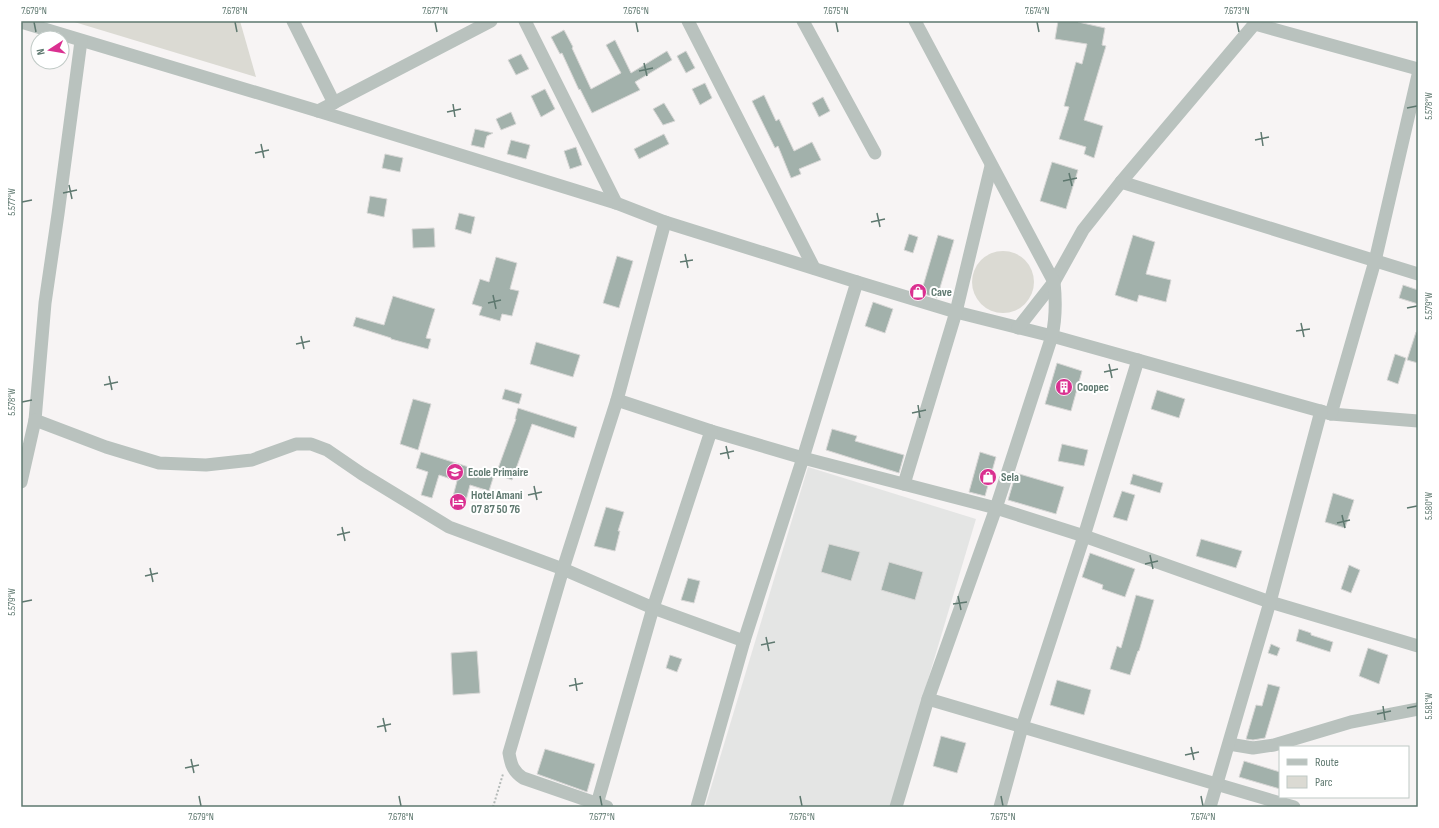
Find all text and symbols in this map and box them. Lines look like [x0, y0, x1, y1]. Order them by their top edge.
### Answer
text: 7.679°N [21, 5, 47, 17]
text: 7.678°N [222, 5, 248, 17]
text: 7.677°N [422, 5, 448, 17]
text: 7.676°N [623, 5, 649, 17]
text: 7.675°N [823, 5, 849, 17]
text: 7.674°N [1025, 5, 1049, 17]
text: 7.673°N [1224, 5, 1250, 17]
north arrow [30, 30, 70, 70]
text: N [34, 48, 48, 56]
text: 5.578°W [1423, 92, 1435, 120]
text: 5.577°W [6, 188, 18, 216]
shop icon: Cave [908, 282, 928, 302]
place label: Cave [931, 285, 952, 300]
text: 5.579°W [1423, 292, 1435, 320]
building icon: Coopec [1054, 377, 1074, 397]
place label: Coopec [1077, 380, 1109, 395]
text: 5.578°W [6, 388, 18, 416]
school or university icon: Ecole Primaire [445, 462, 465, 482]
place label: Ecole Primaire [468, 465, 528, 480]
shop icon: Sela [978, 467, 998, 487]
place label: Sela [1001, 470, 1019, 485]
place label: Hotel Amani 07 87 50 76 [471, 488, 522, 517]
text: 5.580°W [1423, 491, 1435, 520]
hotel icon: Hotel Amani 07 87 50 76 [448, 492, 468, 512]
text: 5.579°W [6, 588, 18, 616]
text: 5.581°W [1423, 692, 1435, 719]
legend [1279, 746, 1409, 798]
text: Route [1315, 755, 1339, 770]
text: Parc [1315, 775, 1333, 790]
text: 7.679°N [188, 811, 214, 823]
text: 7.678°N [388, 811, 414, 823]
text: 7.677°N [589, 811, 615, 823]
text: 7.676°N [789, 811, 815, 823]
text: 7.675°N [990, 811, 1016, 823]
text: 7.674°N [1191, 811, 1215, 823]

